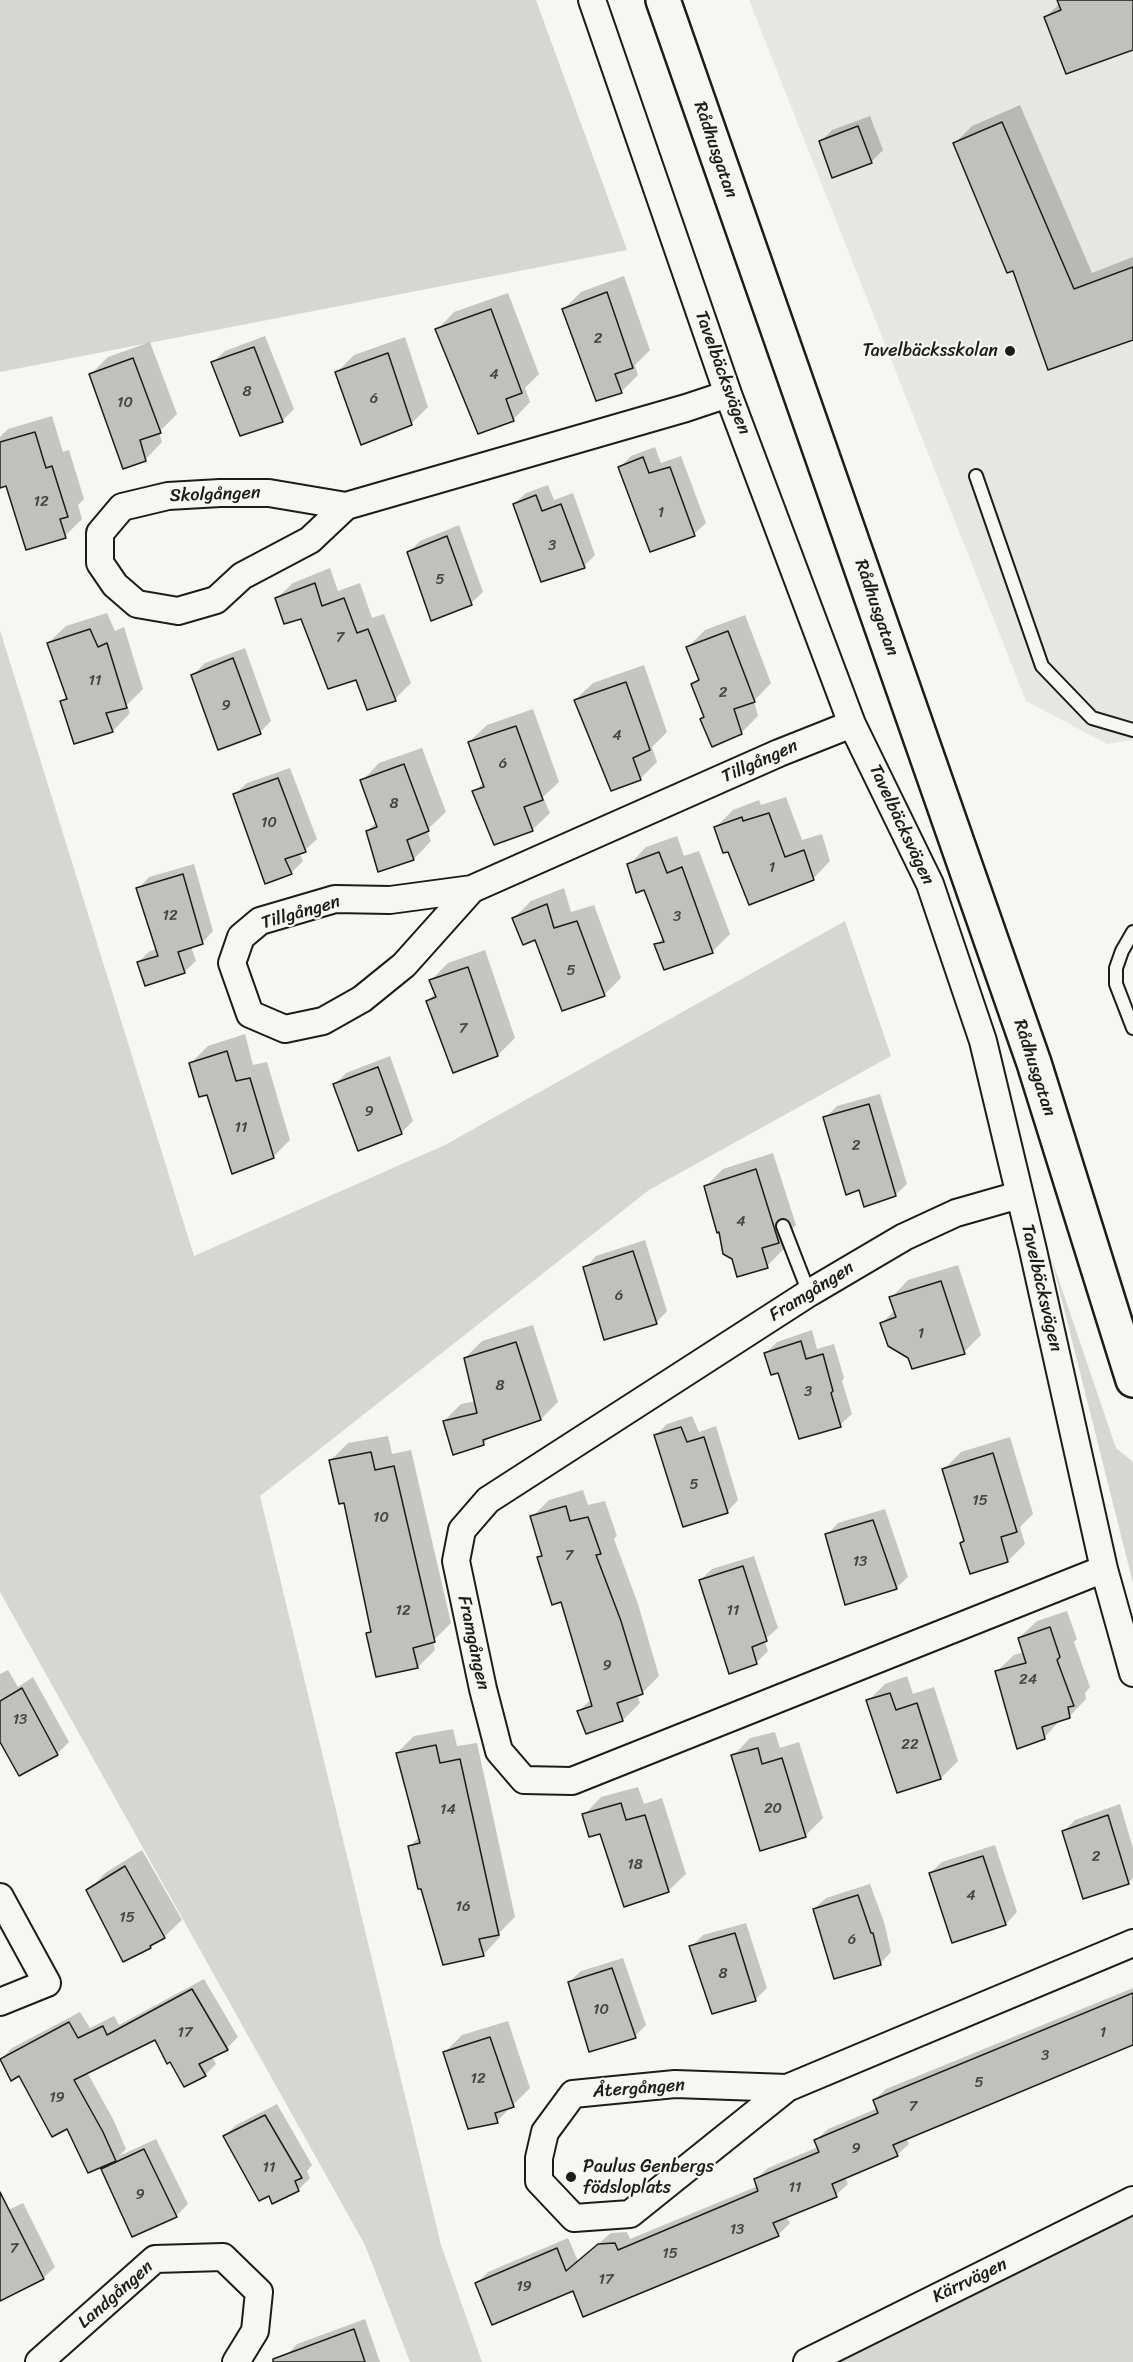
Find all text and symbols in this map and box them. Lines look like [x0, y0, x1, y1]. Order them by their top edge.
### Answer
street label: Rådhusgatan [688, 99, 742, 201]
street label: Tavelbäcksvägen [690, 308, 754, 438]
house number: 2 [594, 330, 602, 348]
place label: Tavelbäcksskolan [862, 340, 998, 362]
marker: Tavelbäcksskolan [1003, 344, 1017, 358]
house number: 4 [489, 366, 499, 384]
house number: 8 [242, 383, 252, 401]
house number: 6 [370, 390, 378, 408]
house number: 10 [117, 394, 133, 412]
street label: Skolgången [169, 483, 261, 507]
house number: 12 [33, 493, 49, 511]
house number: 1 [658, 504, 664, 522]
house number: 3 [548, 537, 556, 555]
street label: Rådhusgatan [849, 557, 903, 659]
house number: 5 [435, 571, 445, 589]
house number: 7 [336, 629, 344, 647]
house number: 11 [89, 672, 101, 690]
house number: 2 [719, 684, 727, 702]
house number: 9 [221, 697, 231, 715]
house number: 4 [612, 727, 622, 745]
street label: Tillgången [719, 736, 801, 788]
house number: 6 [499, 755, 507, 773]
street label: Tavelbäcksvägen [864, 761, 938, 889]
house number: 8 [389, 795, 399, 813]
house number: 10 [261, 814, 277, 832]
house number: 1 [769, 859, 775, 877]
street label: Tillgången [259, 891, 343, 935]
house number: 12 [162, 907, 178, 925]
house number: 3 [673, 908, 681, 926]
house number: 5 [566, 962, 576, 980]
street label: Rådhusgatan [1008, 1017, 1060, 1119]
house number: 7 [459, 1020, 467, 1038]
house number: 9 [364, 1103, 374, 1121]
house number: 11 [235, 1119, 247, 1137]
house number: 2 [852, 1137, 860, 1155]
house number: 4 [736, 1213, 746, 1231]
street label: Tavelbäcksvägen [1016, 1222, 1066, 1354]
street label: Framgången [766, 1257, 858, 1327]
house number: 6 [615, 1287, 623, 1305]
house number: 1 [918, 1325, 924, 1343]
house number: 8 [495, 1377, 505, 1395]
house number: 3 [804, 1383, 812, 1401]
house number: 5 [689, 1476, 699, 1494]
house number: 15 [972, 1492, 988, 1510]
house number: 10 [373, 1509, 389, 1527]
house number: 7 [565, 1547, 573, 1565]
house number: 13 [853, 1553, 867, 1571]
street label: Framgången [452, 1594, 494, 1692]
house number: 12 [395, 1602, 411, 1620]
house number: 11 [727, 1602, 739, 1620]
house number: 9 [602, 1657, 612, 1675]
house number: 24 [1019, 1671, 1037, 1689]
house number: 13 [13, 1711, 27, 1729]
house number: 22 [901, 1736, 919, 1754]
house number: 20 [764, 1800, 782, 1818]
house number: 14 [440, 1801, 456, 1819]
house number: 2 [1092, 1848, 1100, 1866]
house number: 18 [627, 1856, 643, 1874]
house number: 4 [966, 1887, 976, 1905]
house number: 16 [456, 1898, 470, 1916]
house number: 15 [119, 1909, 135, 1927]
house number: 6 [848, 1931, 856, 1949]
house number: 8 [718, 1965, 728, 1983]
house number: 10 [593, 2001, 609, 2019]
house number: 17 [178, 2024, 192, 2042]
house number: 1 [1100, 2024, 1106, 2042]
house number: 3 [1041, 2047, 1049, 2065]
house number: 12 [470, 2070, 486, 2088]
house number: 5 [974, 2074, 984, 2092]
street label: Återgången [592, 2075, 686, 2103]
house number: 19 [49, 2089, 65, 2107]
house number: 7 [909, 2098, 917, 2116]
house number: 9 [851, 2140, 861, 2158]
place label: Paulus Genbergs födsloplats [583, 2156, 714, 2198]
house number: 11 [263, 2159, 275, 2177]
marker: Paulus Genbergs födsloplats [564, 2170, 578, 2184]
house number: 11 [789, 2179, 801, 2197]
house number: 9 [135, 2186, 145, 2204]
house number: 13 [730, 2221, 744, 2239]
house number: 7 [10, 2240, 18, 2258]
house number: 15 [662, 2245, 678, 2263]
street label: Kärrvägen [929, 2254, 1011, 2308]
street label: Landgången [74, 2257, 158, 2333]
house number: 17 [599, 2271, 613, 2289]
house number: 19 [516, 2278, 532, 2296]

